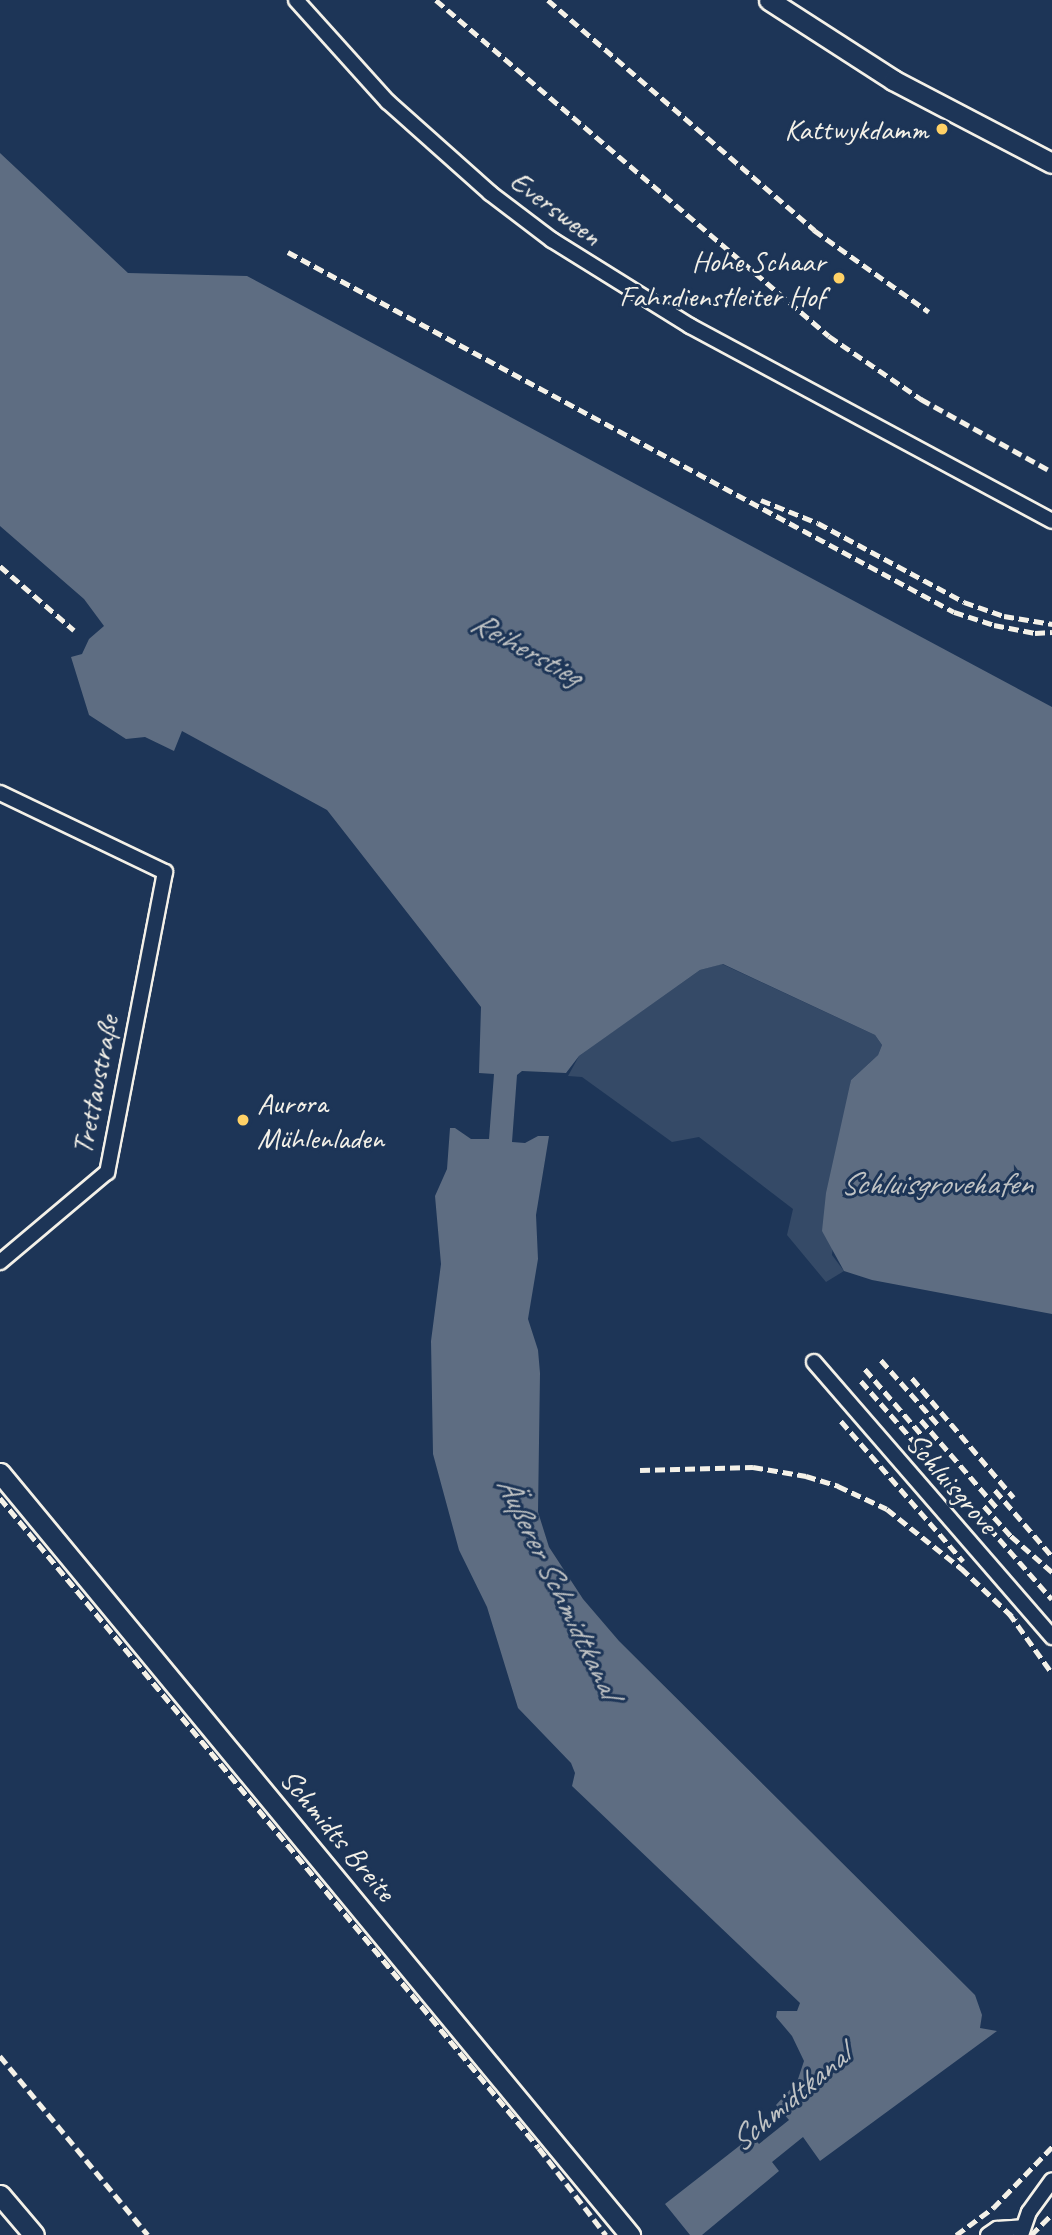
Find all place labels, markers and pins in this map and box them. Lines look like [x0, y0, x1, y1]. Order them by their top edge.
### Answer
place label: Kattwykdamm [785, 111, 928, 147]
marker: Kattwykdamm [934, 121, 950, 137]
place label: Hohe Schaar Fahrdienstleiter Hof [619, 243, 825, 314]
marker: Hohe Schaar Fahrdienstleiter Hof [831, 270, 847, 286]
place label: Aurora Mühlenladen [257, 1085, 384, 1156]
marker: Aurora Mühlenladen [235, 1112, 251, 1128]

